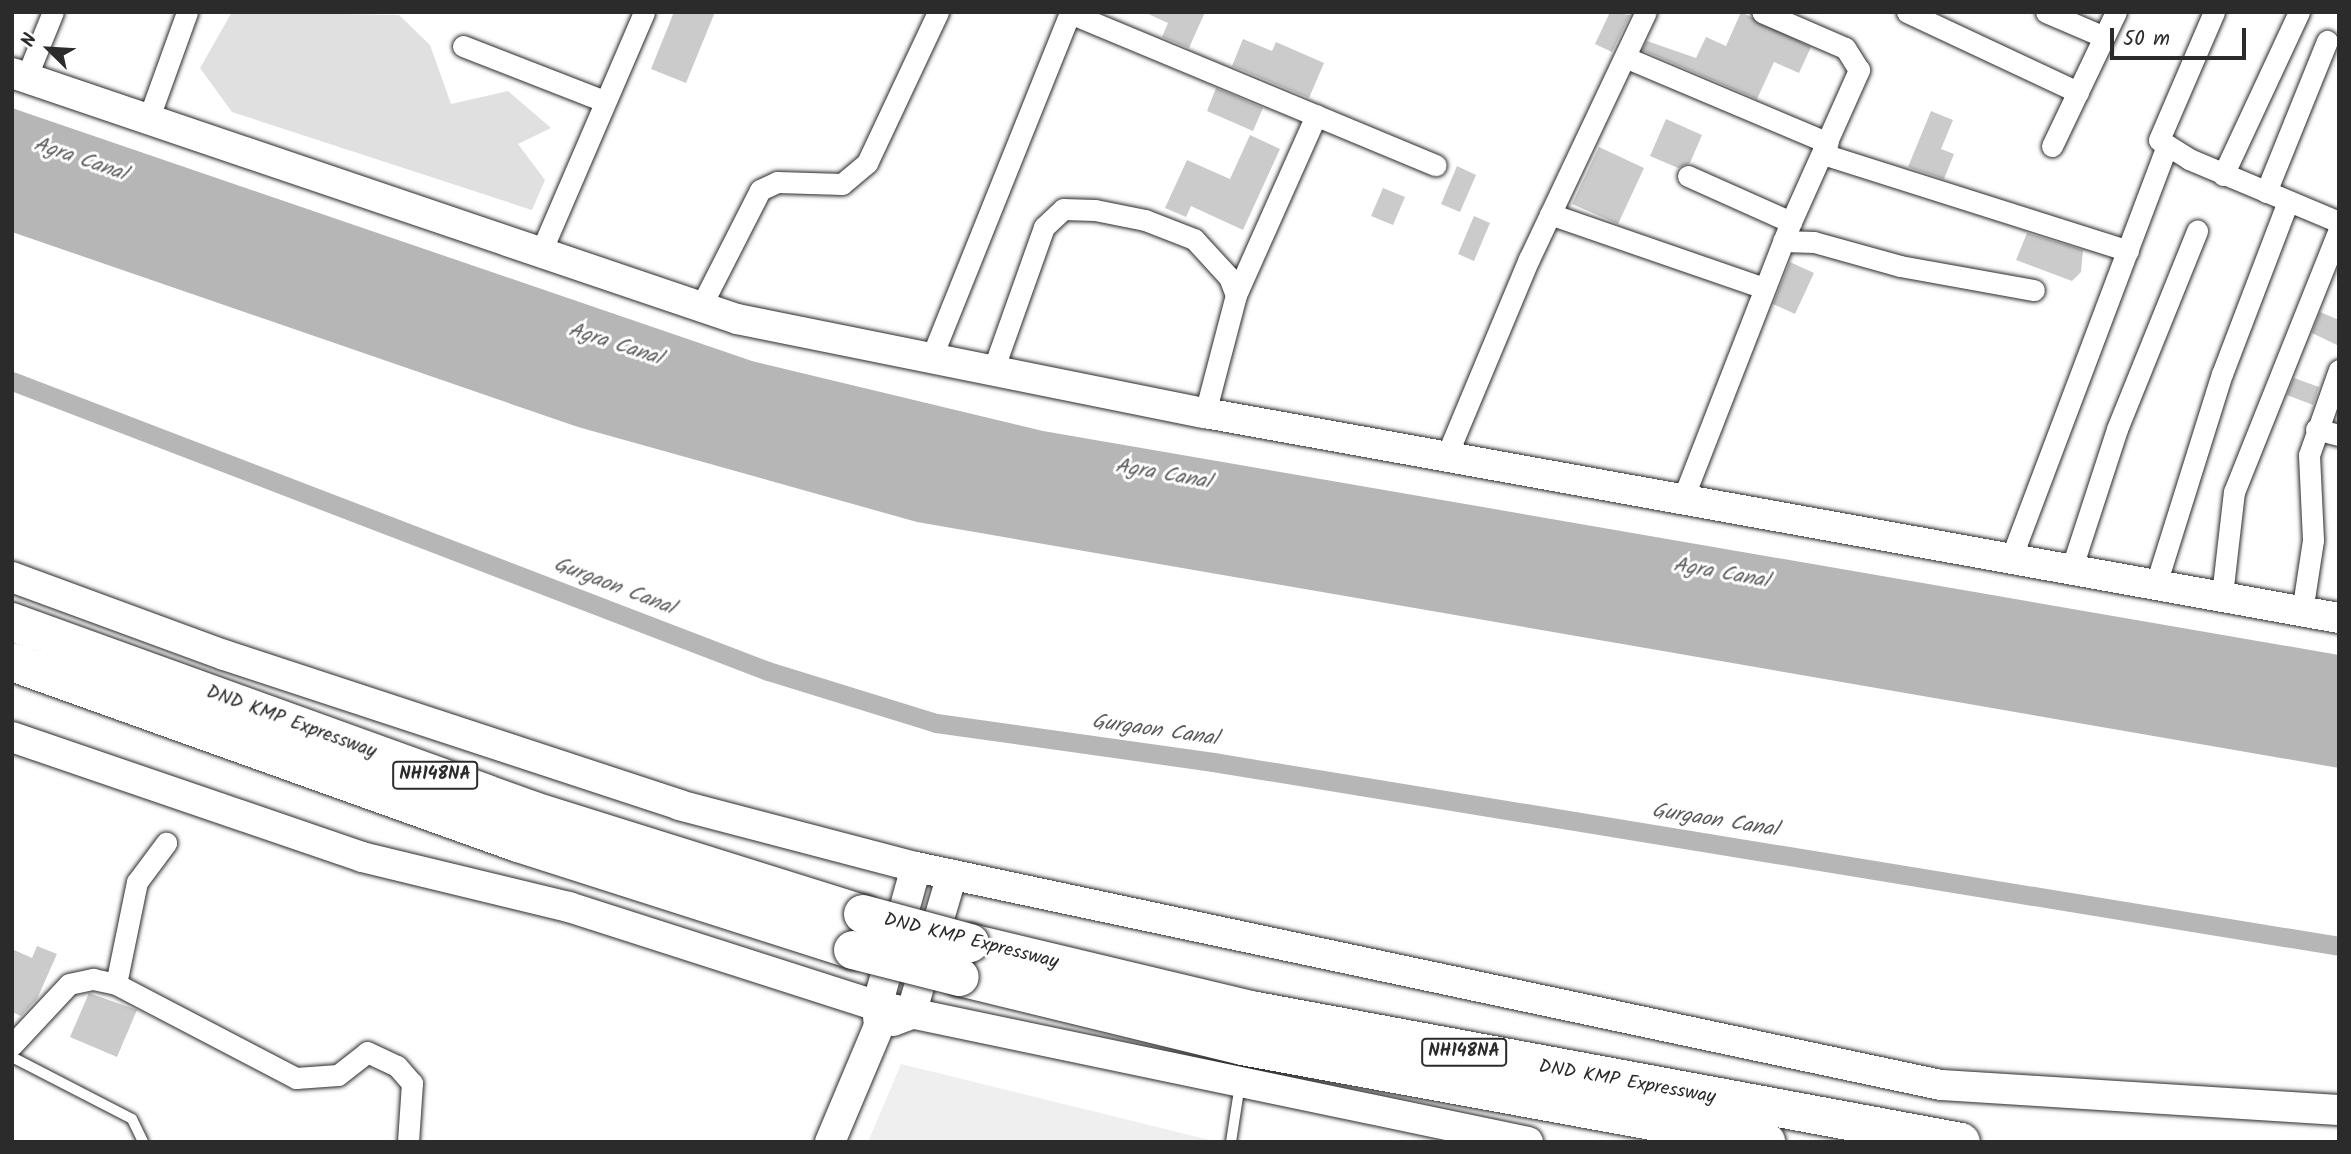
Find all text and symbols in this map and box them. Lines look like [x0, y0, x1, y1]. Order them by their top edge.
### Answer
north arrow [14, 14, 84, 84]
scale bar [2113, 14, 2250, 58]
text: 50 m [2123, 23, 2170, 56]
text: N [14, 29, 46, 52]
water label: Agra Canal [30, 132, 130, 188]
water label: Agra Canal [565, 318, 665, 372]
water label: Agra Canal [1113, 454, 1213, 496]
water label: Gurgaon Canal [550, 552, 678, 622]
water label: Agra Canal [1671, 553, 1771, 595]
street label: DND KMP Expressway [203, 682, 379, 764]
water label: Gurgaon Canal [1090, 710, 1220, 752]
road number: NH148NA [391, 760, 479, 790]
water label: Gurgaon Canal [1650, 799, 1780, 843]
street label: DND KMP Expressway [881, 909, 1061, 975]
road number: NH148NA [1420, 1037, 1508, 1066]
street label: DND KMP Expressway [1537, 1056, 1717, 1110]

